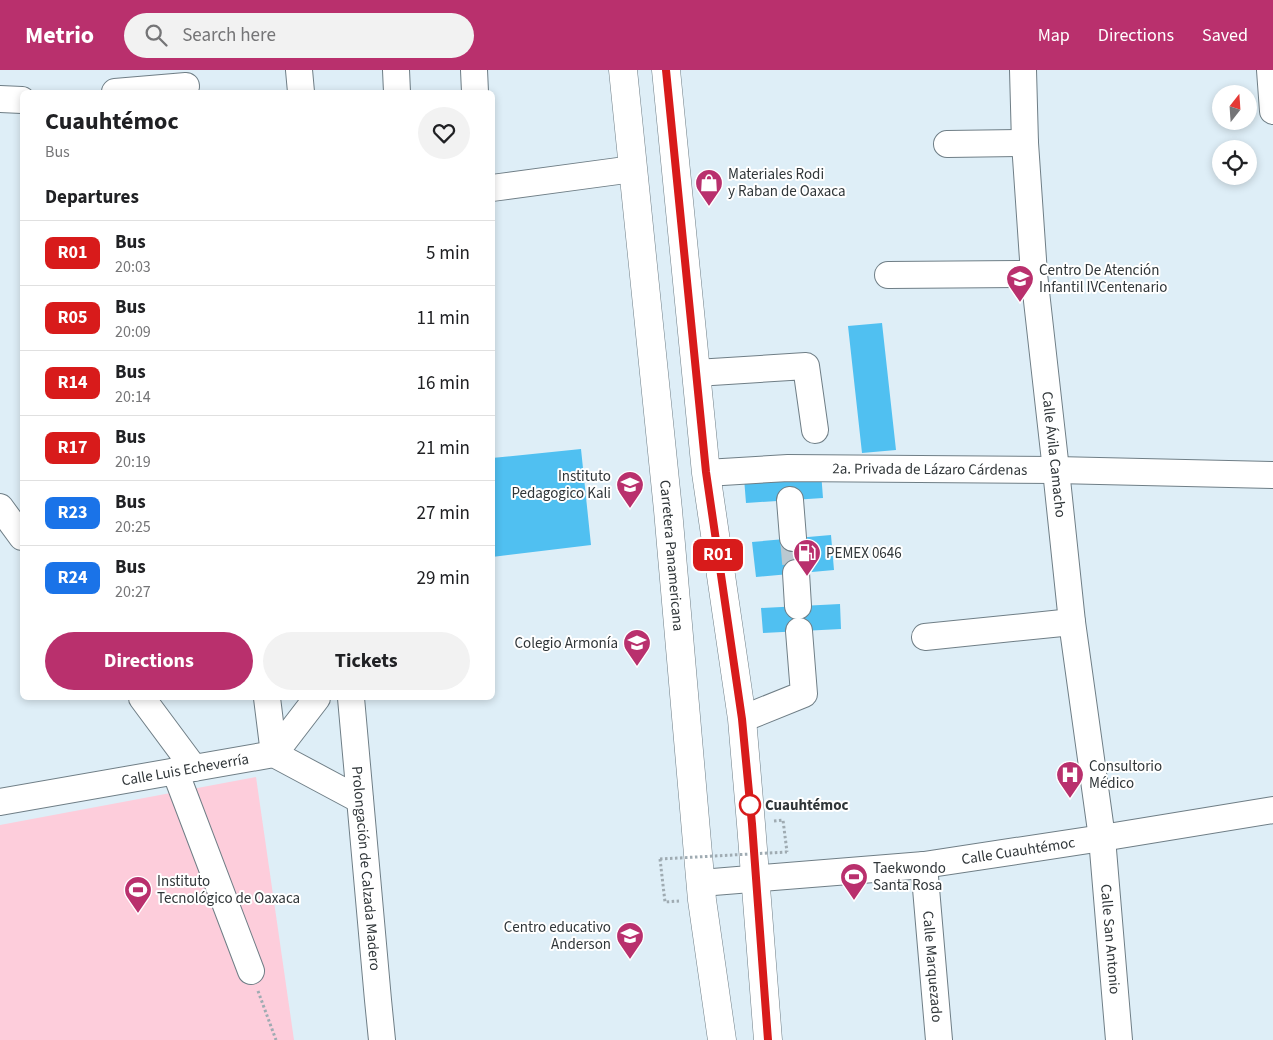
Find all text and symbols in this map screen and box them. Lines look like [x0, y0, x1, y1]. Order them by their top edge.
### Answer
search box [124, 13, 474, 58]
text: Metrio [25, 18, 94, 53]
icon: search [142, 21, 170, 49]
text: Search here [182, 22, 276, 49]
text: Map [1038, 23, 1070, 48]
text: Directions [1098, 23, 1174, 48]
text: Saved [1202, 23, 1248, 48]
north arrow [1212, 85, 1258, 130]
map controls [1212, 85, 1257, 185]
text: Cuauhtémoc [45, 104, 179, 139]
button: heart [418, 107, 470, 159]
button: locate [1212, 140, 1257, 185]
text: Bus [45, 141, 70, 163]
place label: Materiales Rodi y Raban de Oaxaca [728, 164, 846, 202]
shop icon: Materiales Rodi y Raban de Oaxaca [694, 168, 724, 207]
text: Departures [45, 184, 139, 211]
text: Bus [115, 229, 146, 256]
text: R01 [57, 240, 88, 265]
text: 5 min [426, 240, 470, 267]
text: 20:03 [115, 256, 151, 278]
place label: Centro De Atención Infantil IVCentenario [1039, 260, 1167, 298]
school or university icon: Centro De Atención Infantil IVCentenario [1005, 264, 1035, 303]
text: Bus [115, 294, 146, 321]
text: R05 [57, 305, 88, 330]
text: 11 min [416, 305, 470, 332]
text: 20:09 [115, 321, 151, 343]
text: Bus [115, 359, 146, 386]
text: R14 [57, 370, 88, 395]
text: 16 min [416, 370, 470, 397]
text: 20:14 [115, 386, 151, 408]
street label: Calle Ávila Camacho [1036, 390, 1071, 519]
text: Bus [115, 424, 146, 451]
text: R17 [57, 435, 88, 460]
text: 21 min [416, 435, 470, 462]
text: 20:19 [115, 451, 151, 473]
street label: 2a. Privada de Lázaro Cárdenas [832, 458, 1027, 481]
place label: Instituto Pedagogico Kali [511, 466, 611, 504]
school or university icon: Instituto Pedagogico Kali [615, 470, 645, 509]
street label: Carretera Panamericana [654, 479, 689, 632]
text: Bus [115, 489, 146, 516]
text: R23 [57, 500, 88, 525]
text: 27 min [416, 500, 470, 527]
text: 20:25 [115, 516, 151, 538]
fuel station icon: PEMEX 0646 [792, 538, 822, 577]
line badge: R01 [689, 539, 747, 571]
text: R01 [703, 542, 733, 567]
place label: PEMEX 0646 [826, 543, 902, 564]
text: Bus [115, 554, 146, 581]
text: R24 [57, 565, 88, 590]
text: 29 min [416, 565, 470, 592]
text: 20:27 [115, 581, 151, 603]
school or university icon: Colegio Armonía [622, 628, 652, 667]
button: Directions [45, 632, 253, 690]
button: Tickets [263, 632, 470, 690]
place label: Colegio Armonía [514, 633, 618, 654]
street label: Calle Luis Echeverría [120, 749, 251, 792]
place label: Consultorio Médico [1089, 756, 1162, 794]
hospital icon: Consultorio Médico [1055, 760, 1085, 799]
street label: Prolongación de Calzada Madero [346, 765, 385, 972]
marker: Cuauhtémoc [739, 794, 761, 816]
place label: Cuauhtémoc [765, 795, 849, 816]
street label: Calle Cuauhtémoc [960, 832, 1077, 870]
place label: Taekwondo Santa Rosa [873, 858, 946, 896]
sports icon: Taekwondo Santa Rosa [839, 862, 869, 901]
place label: Instituto Tecnológico de Oaxaca [157, 871, 300, 909]
sports icon: Instituto Tecnológico de Oaxaca [123, 875, 153, 914]
street label: Calle San Antonio [1095, 883, 1125, 995]
street label: Calle Marquezado [917, 910, 947, 1023]
place label: Centro educativo Anderson [504, 917, 611, 955]
school or university icon: Centro educativo Anderson [615, 921, 645, 960]

